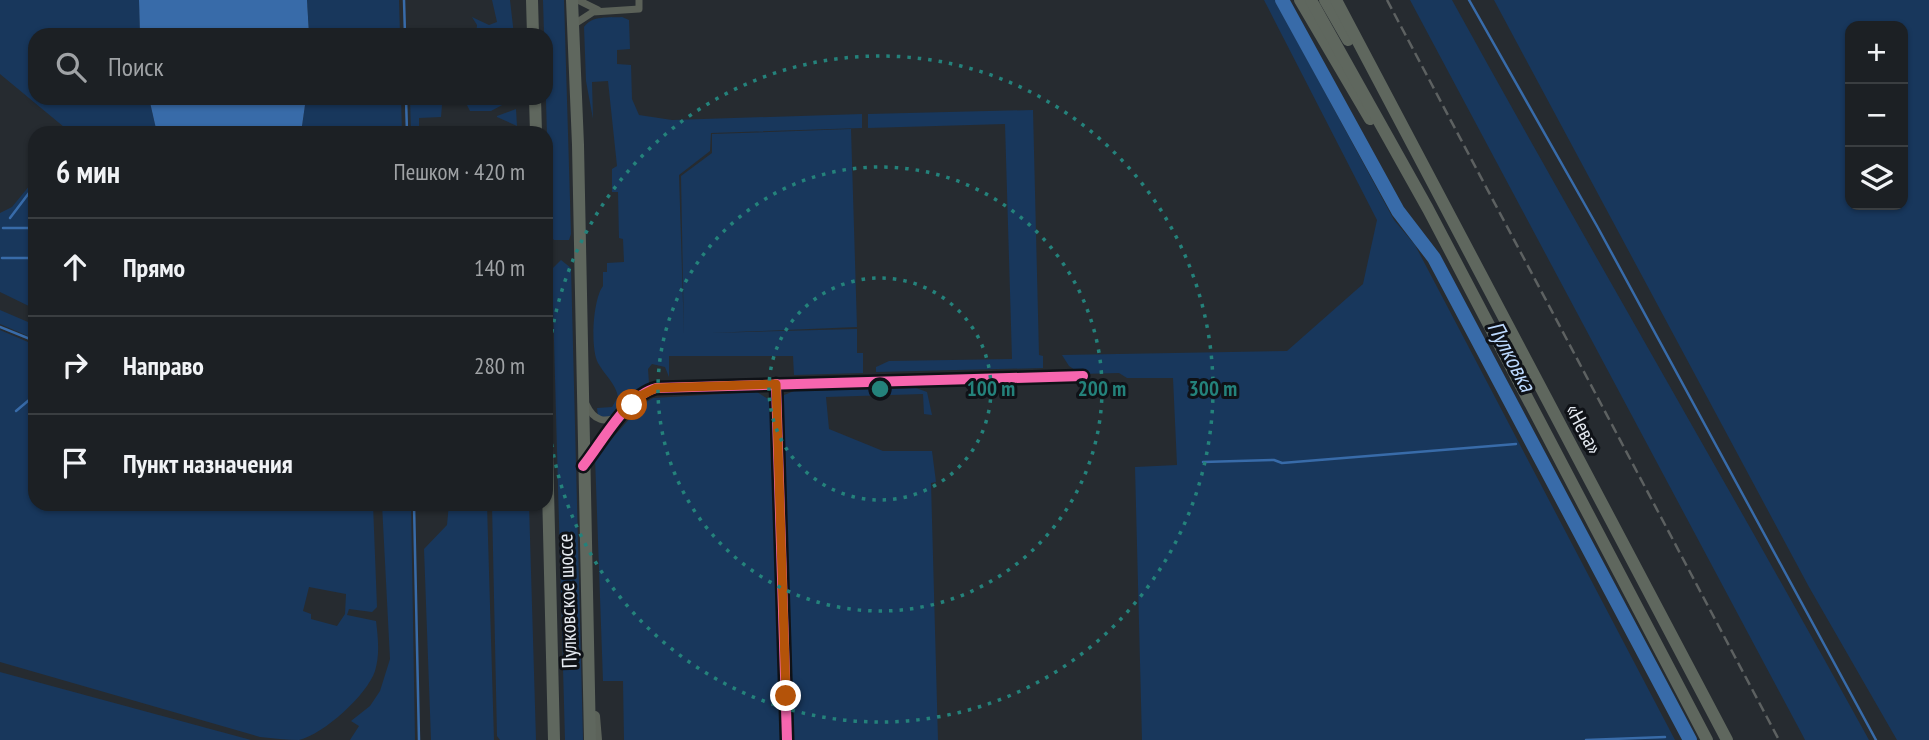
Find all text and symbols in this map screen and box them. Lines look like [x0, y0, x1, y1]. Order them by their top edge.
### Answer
map controls [1845, 21, 1908, 210]
button: + [1845, 21, 1908, 84]
search box [28, 28, 553, 105]
icon: search [52, 48, 90, 86]
text: Поиск [108, 50, 164, 83]
button: − [1845, 84, 1908, 147]
button: layers [1845, 147, 1908, 210]
text: 6 мин [56, 152, 120, 191]
text: Пешком · 420 m [394, 157, 525, 186]
icon: ahead [56, 248, 94, 286]
text: Прямо [123, 251, 185, 284]
text: 140 m [474, 253, 525, 282]
water label: Пулковка [1481, 316, 1543, 398]
icon: right [56, 346, 94, 384]
text: Направо [123, 349, 204, 382]
text: 280 m [474, 351, 525, 380]
text: 100 m [967, 375, 1015, 402]
text: 200 m [1078, 375, 1126, 402]
text: 300 m [1189, 375, 1237, 402]
centre of rings [868, 377, 892, 401]
route start [616, 389, 647, 420]
street label: «Нева» [1560, 399, 1608, 459]
icon: arrive [56, 444, 94, 482]
text: Пункт назначения [123, 447, 293, 480]
street label: Пулковское шоссе [551, 533, 583, 669]
route end [770, 680, 801, 711]

